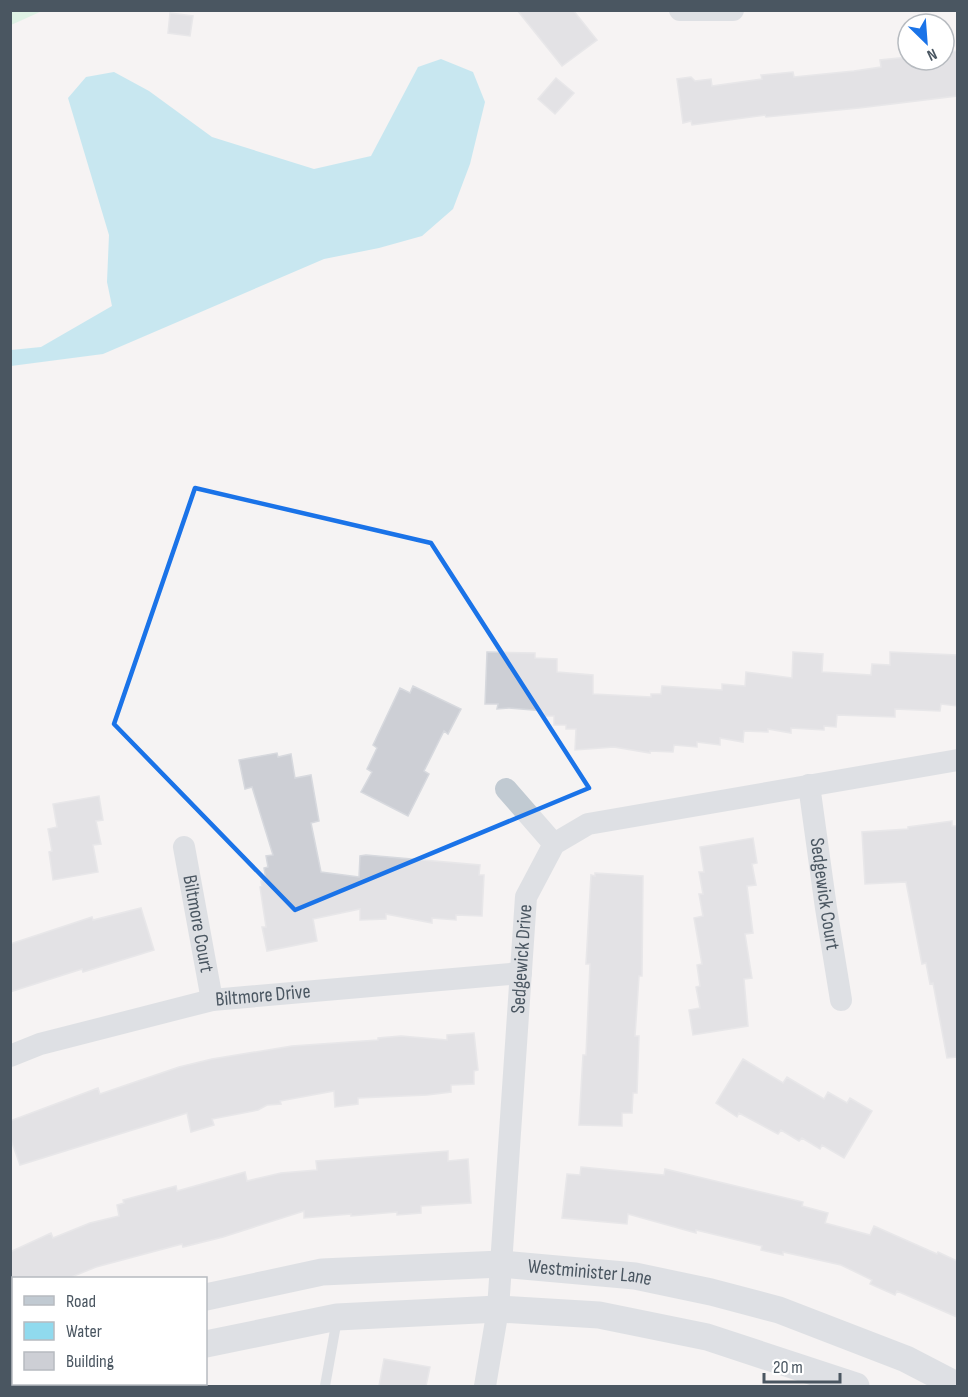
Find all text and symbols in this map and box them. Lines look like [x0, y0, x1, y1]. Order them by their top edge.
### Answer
north arrow [896, 12, 956, 72]
text: N [924, 44, 940, 65]
street label: Sedgewick Court [804, 836, 845, 952]
street label: Biltmore Court [177, 873, 219, 974]
street label: Sedgewick Drive [506, 903, 537, 1014]
street label: Biltmore Drive [214, 979, 311, 1012]
street label: Westminister Lane [527, 1254, 654, 1291]
legend [12, 1277, 207, 1385]
text: Road [66, 1291, 96, 1312]
text: Water [66, 1321, 102, 1342]
scale bar [764, 1346, 840, 1384]
text: Building [66, 1351, 114, 1372]
text: 20 m [773, 1357, 803, 1378]

